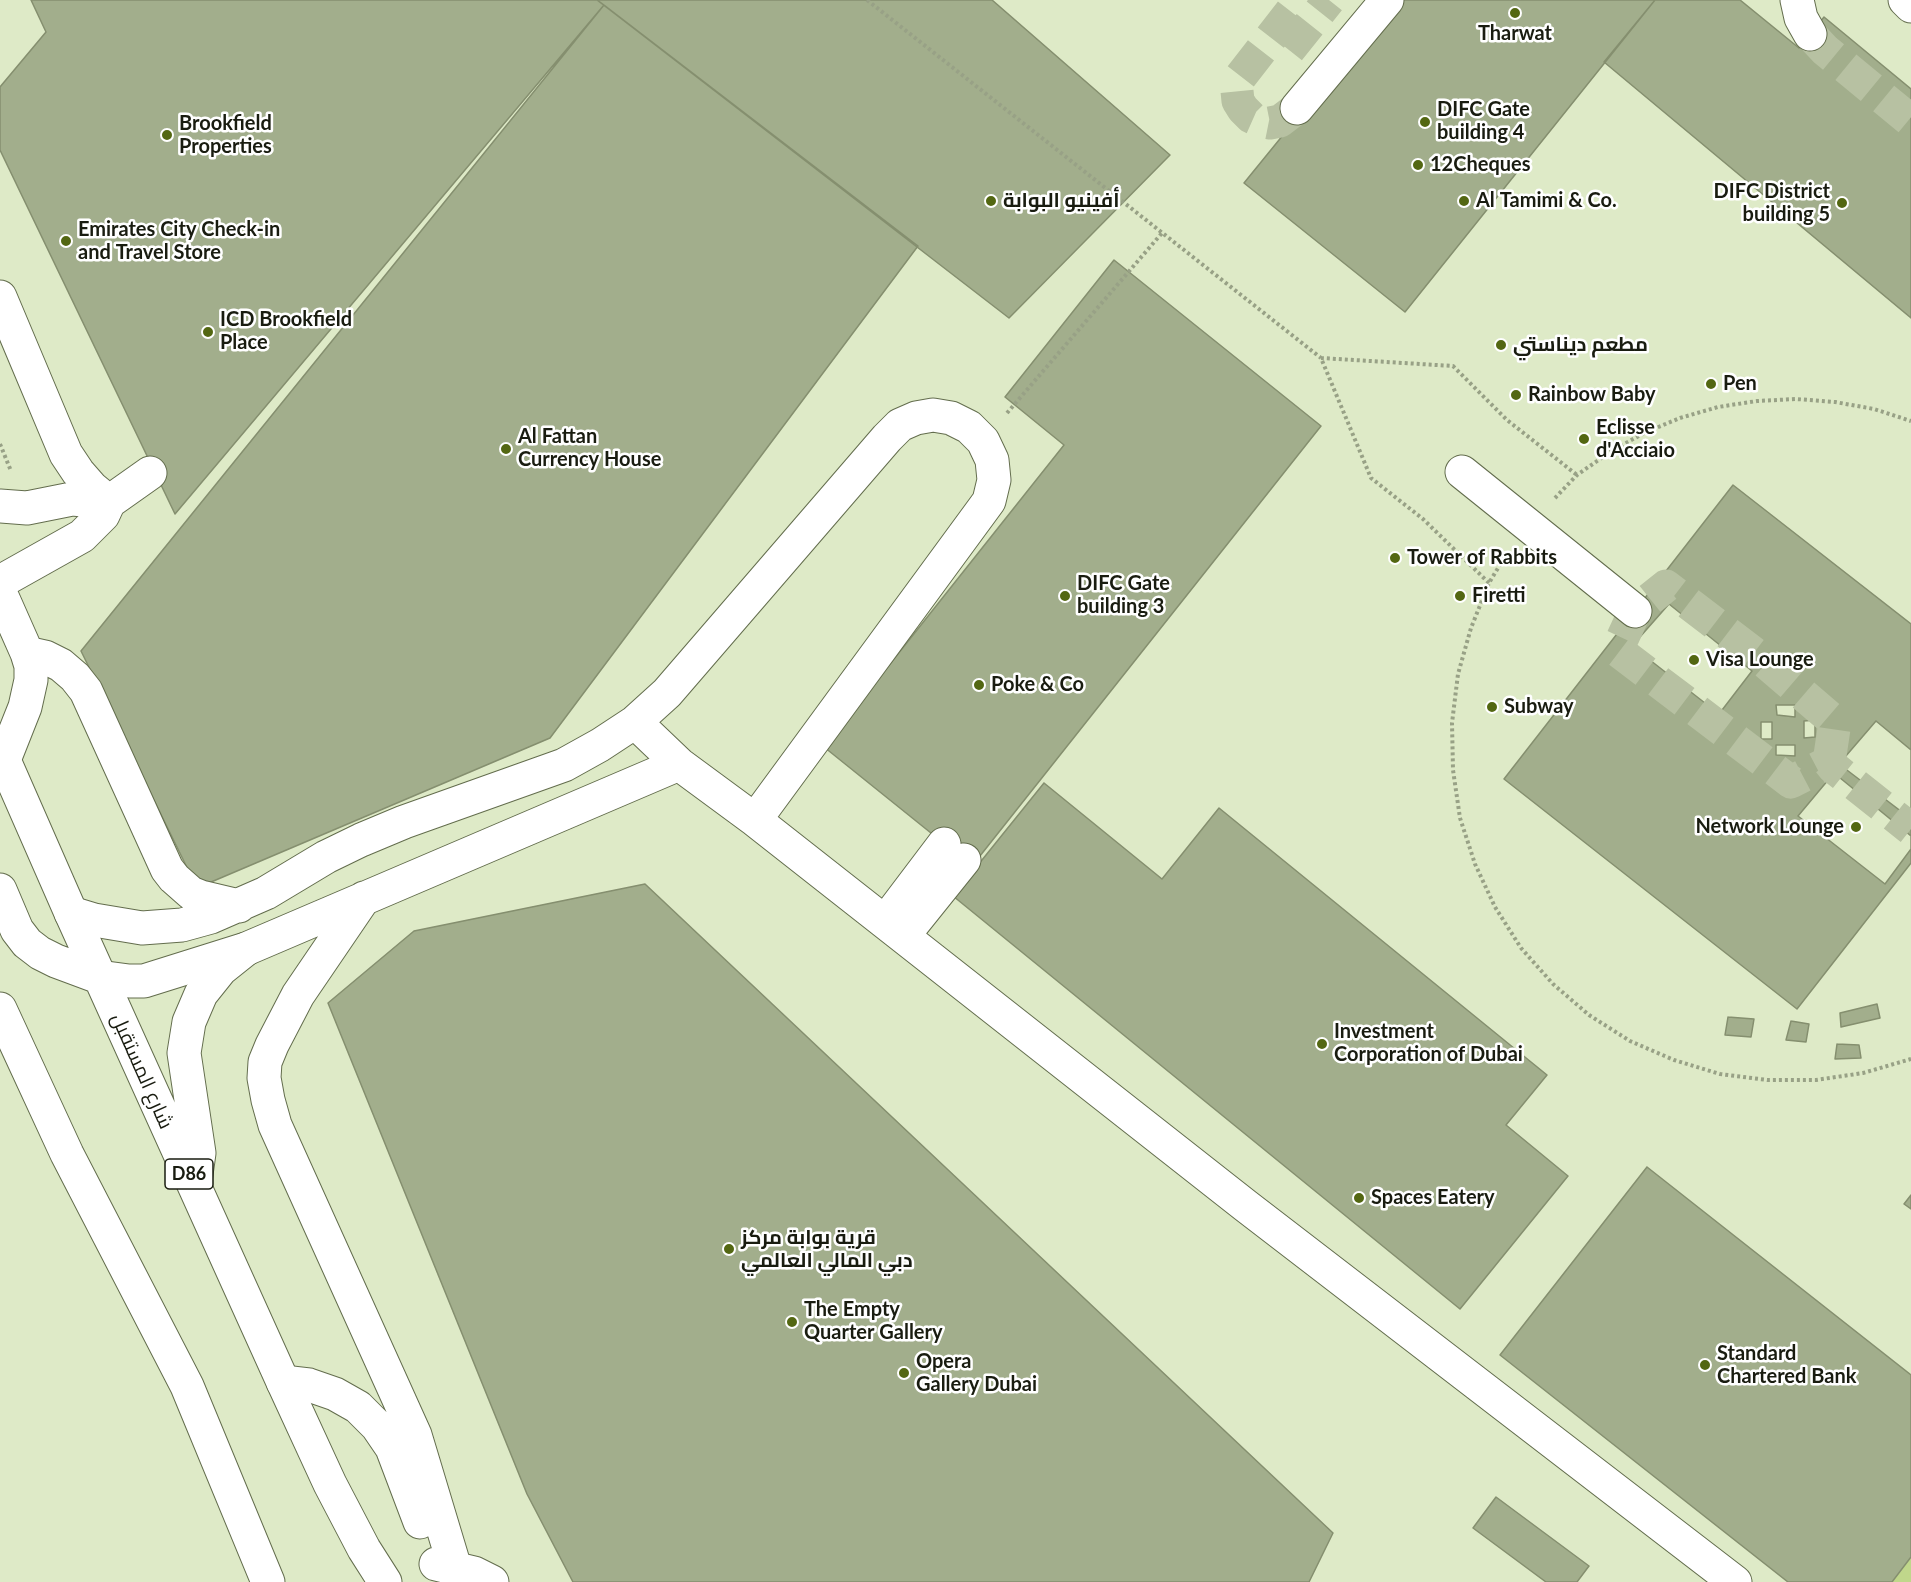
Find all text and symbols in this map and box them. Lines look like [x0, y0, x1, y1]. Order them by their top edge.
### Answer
marker: Tharwat [1508, 6, 1522, 20]
place label: Tharwat [1478, 22, 1552, 46]
place label: DIFC Gate building 4 [1437, 98, 1530, 145]
place label: Brookfield Properties [179, 112, 272, 159]
marker: DIFC Gate building 4 [1418, 115, 1432, 129]
marker: Brookfield Properties [160, 128, 174, 142]
place label: 12Cheques [1430, 153, 1530, 177]
marker: 12Cheques [1411, 158, 1425, 172]
place label: DIFC District building 5 [1714, 180, 1830, 227]
place label: أفينيو البوابة [1003, 189, 1119, 213]
place label: Al Tamimi & Co. [1476, 189, 1617, 213]
marker: أفينيو البوابة [984, 194, 998, 208]
marker: Al Tamimi & Co. [1457, 194, 1471, 208]
marker: DIFC District building 5 [1835, 196, 1849, 210]
place label: Emirates City Check-in and Travel Store [78, 218, 280, 265]
marker: Emirates City Check-in and Travel Store [59, 234, 73, 248]
place label: ICD Brookfield Place [220, 308, 352, 355]
marker: ICD Brookfield Place [201, 325, 215, 339]
place label: مطعم ديناستي [1513, 333, 1648, 357]
marker: مطعم ديناستي [1494, 338, 1508, 352]
place label: Pen [1723, 372, 1757, 396]
marker: Pen [1704, 377, 1718, 391]
place label: Rainbow Baby [1528, 383, 1656, 407]
marker: Rainbow Baby [1509, 388, 1523, 402]
place label: Eclisse d'Acciaio [1596, 416, 1675, 463]
place label: Al Fattan Currency House [518, 425, 661, 472]
marker: Eclisse d'Acciaio [1577, 432, 1591, 446]
marker: Al Fattan Currency House [499, 442, 513, 456]
place label: Tower of Rabbits [1407, 546, 1557, 570]
marker: Tower of Rabbits [1388, 551, 1402, 565]
place label: DIFC Gate building 3 [1077, 572, 1170, 619]
place label: Firetti [1472, 584, 1525, 608]
marker: DIFC Gate building 3 [1058, 589, 1072, 603]
marker: Firetti [1453, 589, 1467, 603]
place label: Visa Lounge [1706, 648, 1814, 672]
marker: Visa Lounge [1687, 653, 1701, 667]
place label: Poke & Co [991, 673, 1084, 697]
marker: Poke & Co [972, 678, 986, 692]
place label: Subway [1504, 695, 1574, 719]
marker: Subway [1485, 700, 1499, 714]
place label: Network Lounge [1696, 815, 1844, 839]
marker: Network Lounge [1849, 820, 1863, 834]
street label: شارع المستقبل [106, 1009, 178, 1133]
place label: Investment Corporation of Dubai [1334, 1020, 1523, 1067]
marker: Investment Corporation of Dubai [1315, 1037, 1329, 1051]
road number: D86 [165, 1159, 213, 1189]
place label: Spaces Eatery [1371, 1186, 1495, 1210]
marker: Spaces Eatery [1352, 1191, 1366, 1205]
place label: قرية بوابة مركز دبي المالي العالمي [741, 1226, 913, 1273]
marker: قرية بوابة مركز دبي المالي العالمي [722, 1242, 736, 1256]
place label: The Empty Quarter Gallery [804, 1298, 943, 1345]
marker: The Empty Quarter Gallery [785, 1315, 799, 1329]
place label: Standard Chartered Bank [1717, 1342, 1856, 1389]
place label: Opera Gallery Dubai [916, 1350, 1037, 1397]
marker: Standard Chartered Bank [1698, 1358, 1712, 1372]
marker: Opera Gallery Dubai [897, 1366, 911, 1380]

